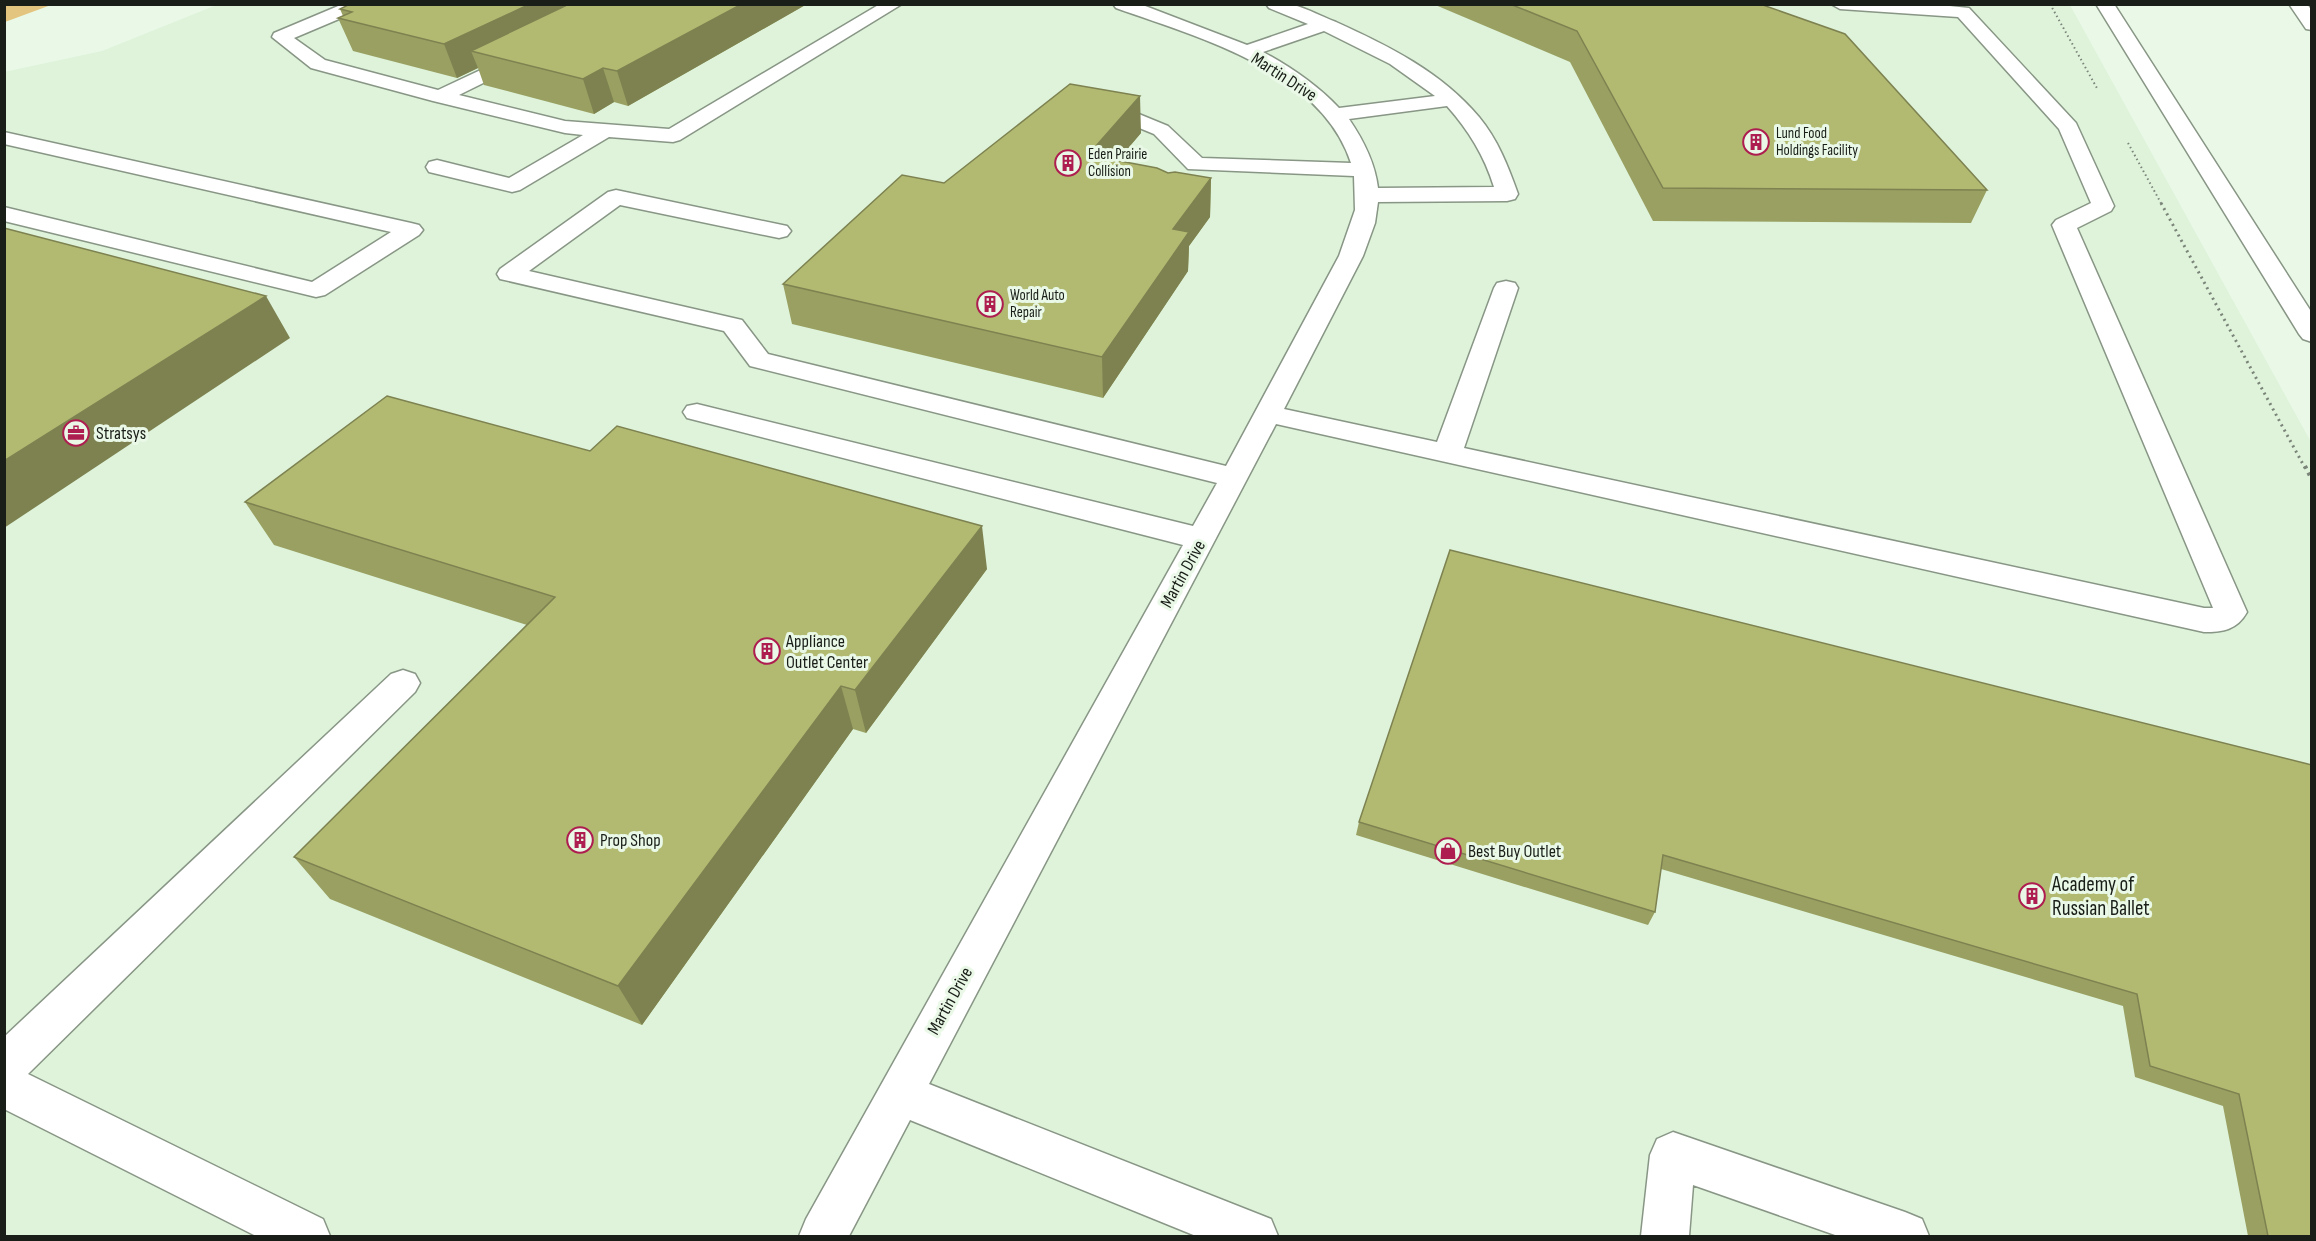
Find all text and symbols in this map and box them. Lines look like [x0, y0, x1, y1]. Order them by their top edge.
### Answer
street label: Martin Drive [1247, 48, 1321, 106]
place label: Lund Food Holdings Facility [1776, 124, 1858, 160]
building icon: Lund Food Holdings Facility [1741, 127, 1771, 157]
place label: Eden Prairie Collision [1088, 145, 1147, 181]
building icon: Eden Prairie Collision [1053, 148, 1083, 178]
place label: World Auto Repair [1010, 286, 1065, 322]
building icon: World Auto Repair [975, 289, 1005, 319]
office icon: Stratsys [61, 418, 91, 448]
place label: Stratsys [96, 423, 146, 444]
street label: Martin Drive [1156, 537, 1210, 611]
place label: Appliance Outlet Center [785, 631, 868, 673]
building icon: Appliance Outlet Center [752, 636, 782, 666]
building icon: Prop Shop [565, 825, 595, 855]
place label: Prop Shop [600, 830, 661, 851]
shop icon: Best Buy Outlet [1433, 836, 1463, 866]
place label: Best Buy Outlet [1468, 841, 1562, 862]
place label: Academy of Russian Ballet [2051, 872, 2150, 921]
building icon: Academy of Russian Ballet [2017, 881, 2047, 911]
street label: Martin Drive [923, 964, 977, 1038]

